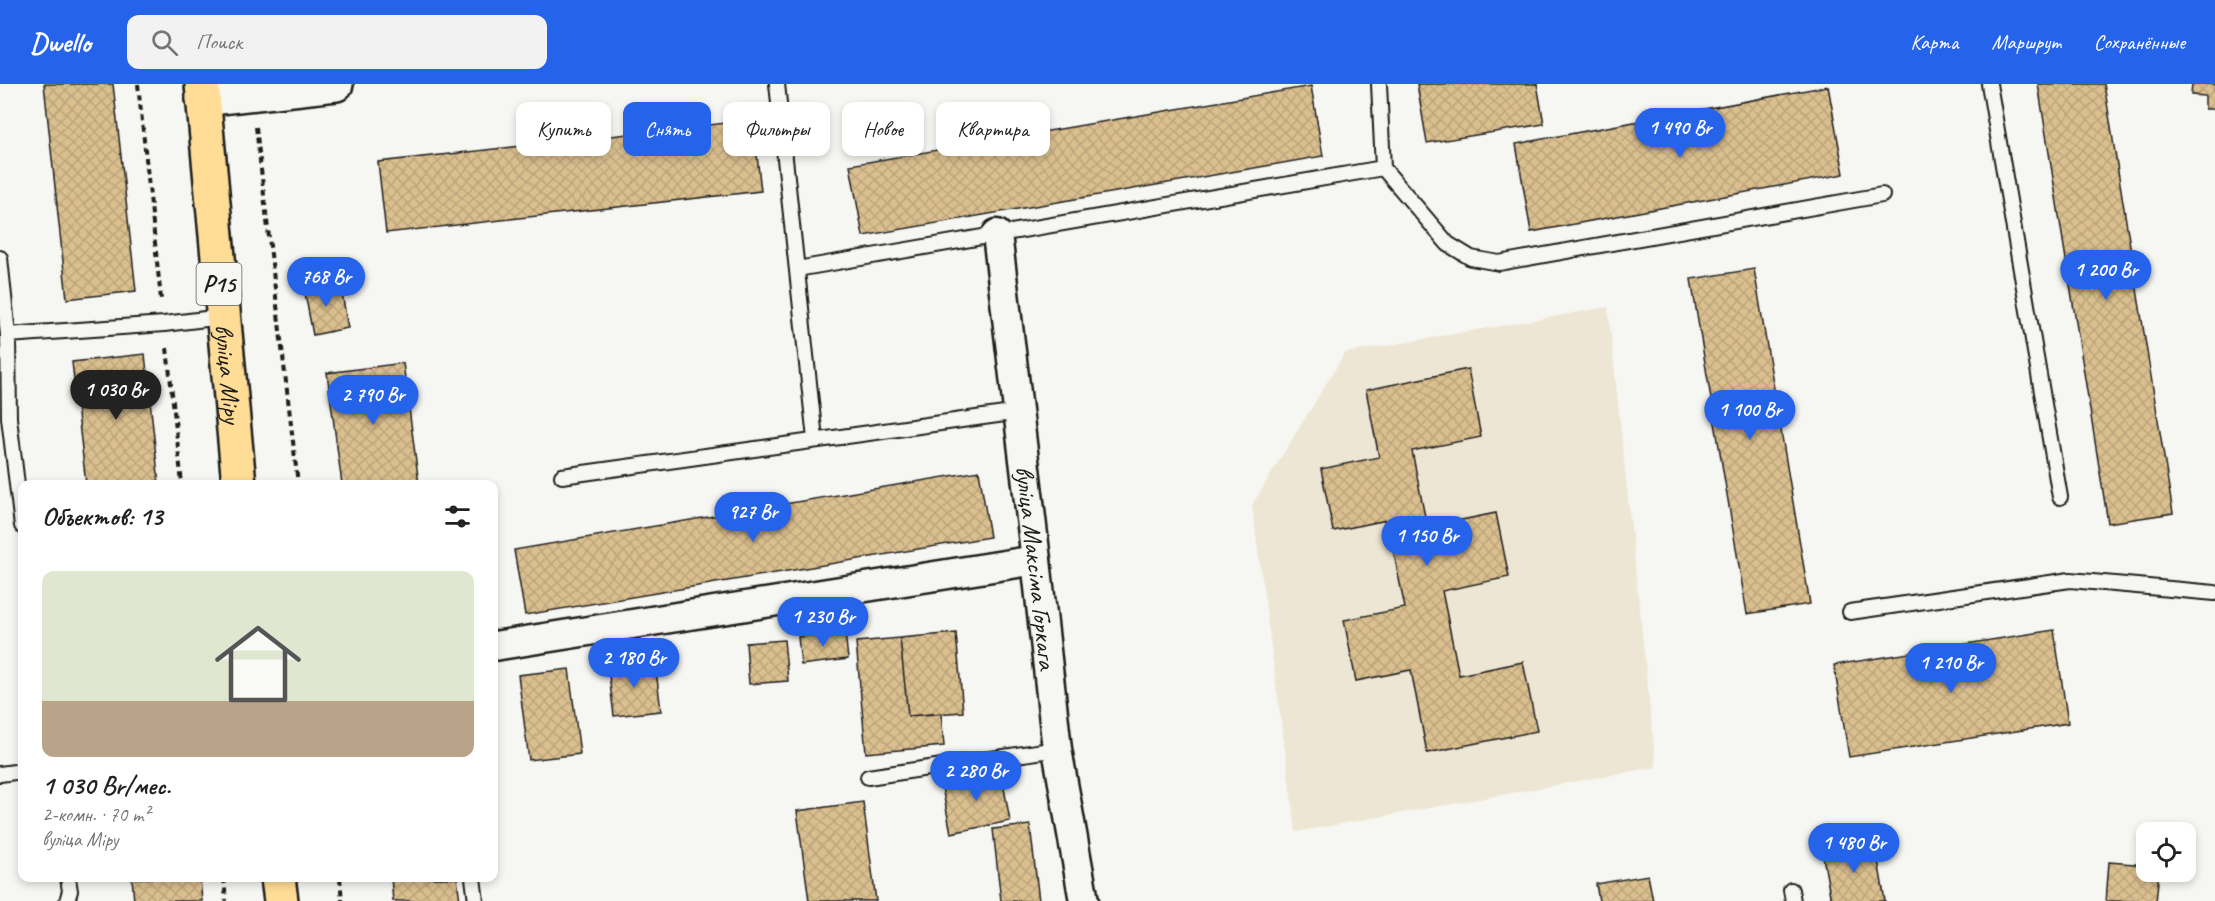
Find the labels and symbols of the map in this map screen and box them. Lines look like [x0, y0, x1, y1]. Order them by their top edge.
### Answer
pin: 1 490 Br [1618, 108, 1742, 159]
pin: 1 200 Br [2044, 250, 2168, 301]
pin: 768 Br [277, 257, 375, 308]
road number: Р15 [196, 263, 242, 305]
street label: вуліца Міру [207, 323, 250, 427]
pin: 1 030 Br [54, 370, 178, 421]
pin: 2 790 Br [311, 375, 435, 426]
pin: 1 100 Br [1688, 390, 1812, 441]
street label: вуліца Максіма Горкага [1008, 464, 1064, 673]
pin: 927 Br [704, 492, 802, 543]
pin: 1 150 Br [1365, 516, 1489, 567]
pin: 1 230 Br [761, 597, 885, 648]
pin: 2 180 Br [572, 638, 696, 689]
pin: 1 210 Br [1889, 643, 2013, 694]
pin: 2 280 Br [914, 751, 1038, 802]
pin: 1 480 Br [1792, 823, 1916, 874]

